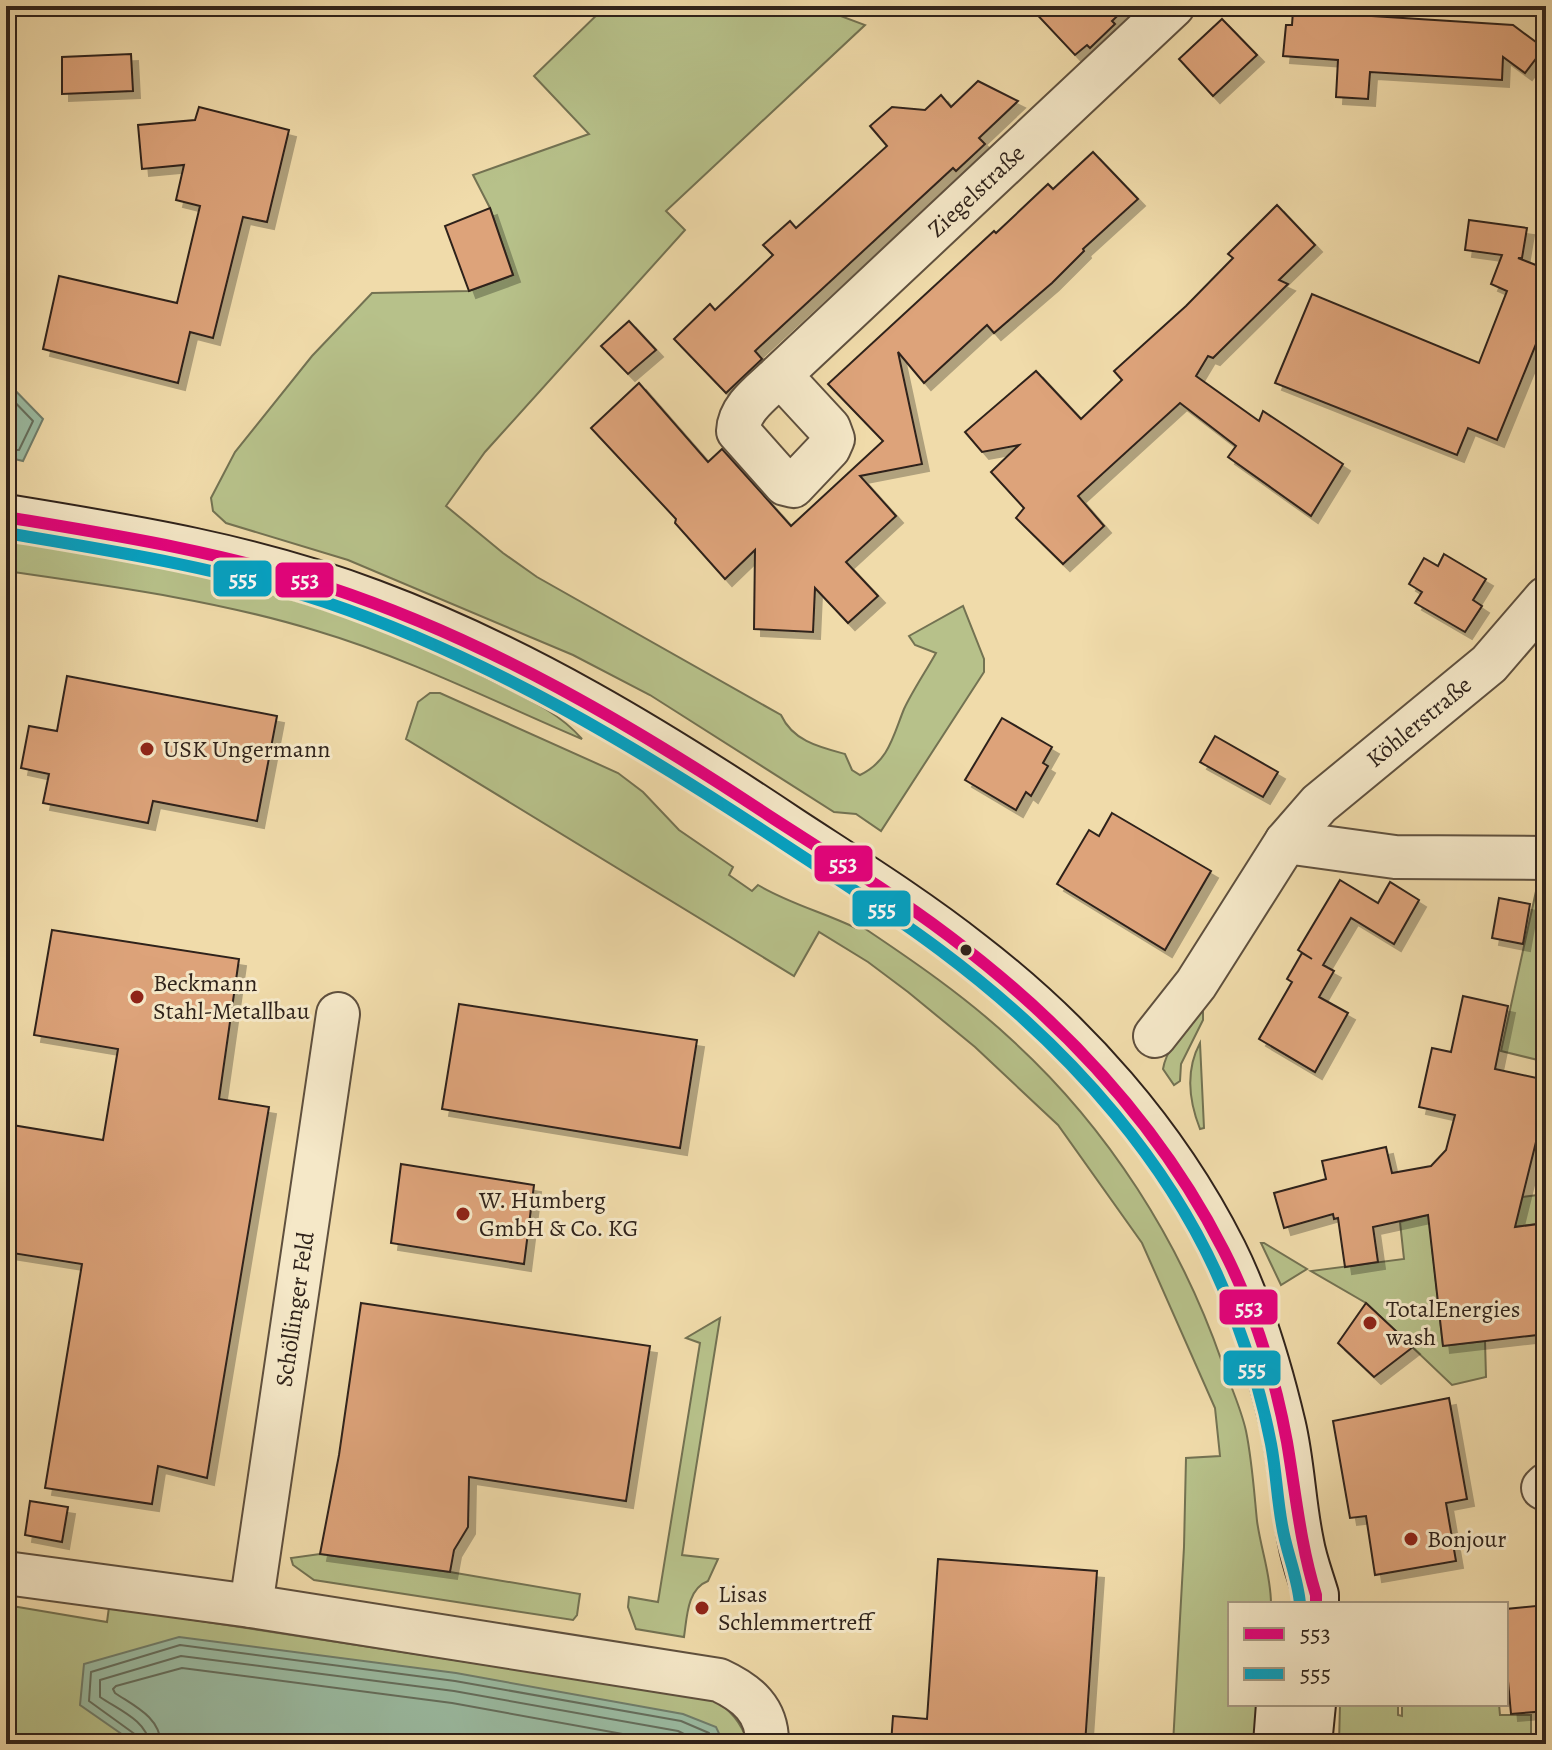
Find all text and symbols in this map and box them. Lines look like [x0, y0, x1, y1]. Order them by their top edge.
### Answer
street label: Ziegelstraße [921, 137, 1032, 244]
line badge: 555 [212, 559, 273, 598]
line badge: 553 [274, 561, 335, 599]
text: 555 [229, 564, 257, 594]
text: 553 [291, 565, 319, 595]
street label: Köhlerstraße [1359, 669, 1478, 775]
place label: USK Ungermann [163, 733, 330, 765]
marker: USK Ungermann [138, 740, 156, 758]
line badge: 553 [813, 844, 874, 883]
text: 553 [829, 849, 857, 879]
line badge: 555 [851, 889, 912, 928]
text: 555 [868, 894, 896, 924]
unlabelled marker [958, 942, 974, 958]
place label: Beckmann Stahl-Metallbau [153, 967, 310, 1027]
marker: Beckmann Stahl-Metallbau [128, 988, 146, 1006]
place label: W. Humberg GmbH & Co. KG [478, 1184, 638, 1244]
marker: W. Humberg GmbH & Co. KG [454, 1205, 472, 1223]
street label: Schöllinger Feld [267, 1229, 322, 1389]
line badge: 553 [1218, 1288, 1279, 1326]
text: 553 [1235, 1293, 1263, 1323]
place label: TotalEnergies wash [1385, 1293, 1520, 1353]
marker: TotalEnergies wash [1361, 1314, 1379, 1332]
line badge: 555 [1222, 1349, 1282, 1387]
text: 555 [1238, 1354, 1266, 1384]
place label: Bonjour [1427, 1523, 1506, 1555]
marker: Bonjour [1402, 1530, 1420, 1548]
place label: Lisas Schlemmertreff [718, 1578, 876, 1638]
marker: Lisas Schlemmertreff [693, 1599, 711, 1617]
legend [1228, 1602, 1508, 1706]
text: 553 [1300, 1618, 1331, 1650]
text: 555 [1300, 1658, 1331, 1690]

